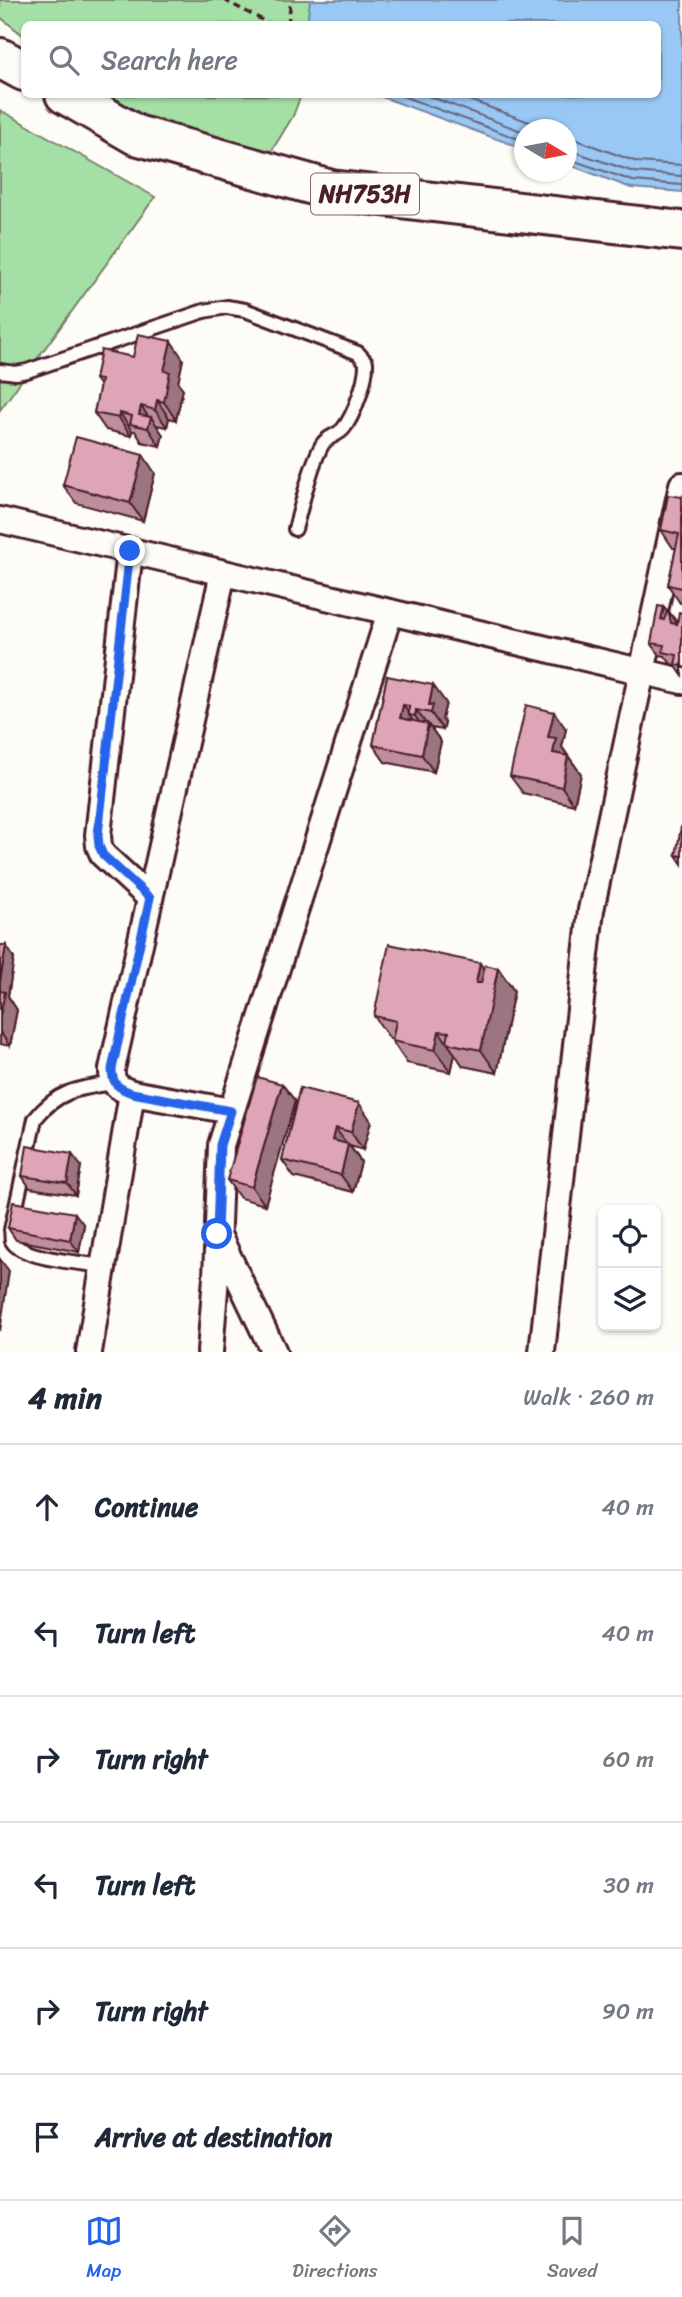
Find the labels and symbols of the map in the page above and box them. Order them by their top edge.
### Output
north arrow [514,119,577,182]
road number: NH753H [311,174,419,214]
route end [114,535,145,566]
route start [201,1218,232,1249]

